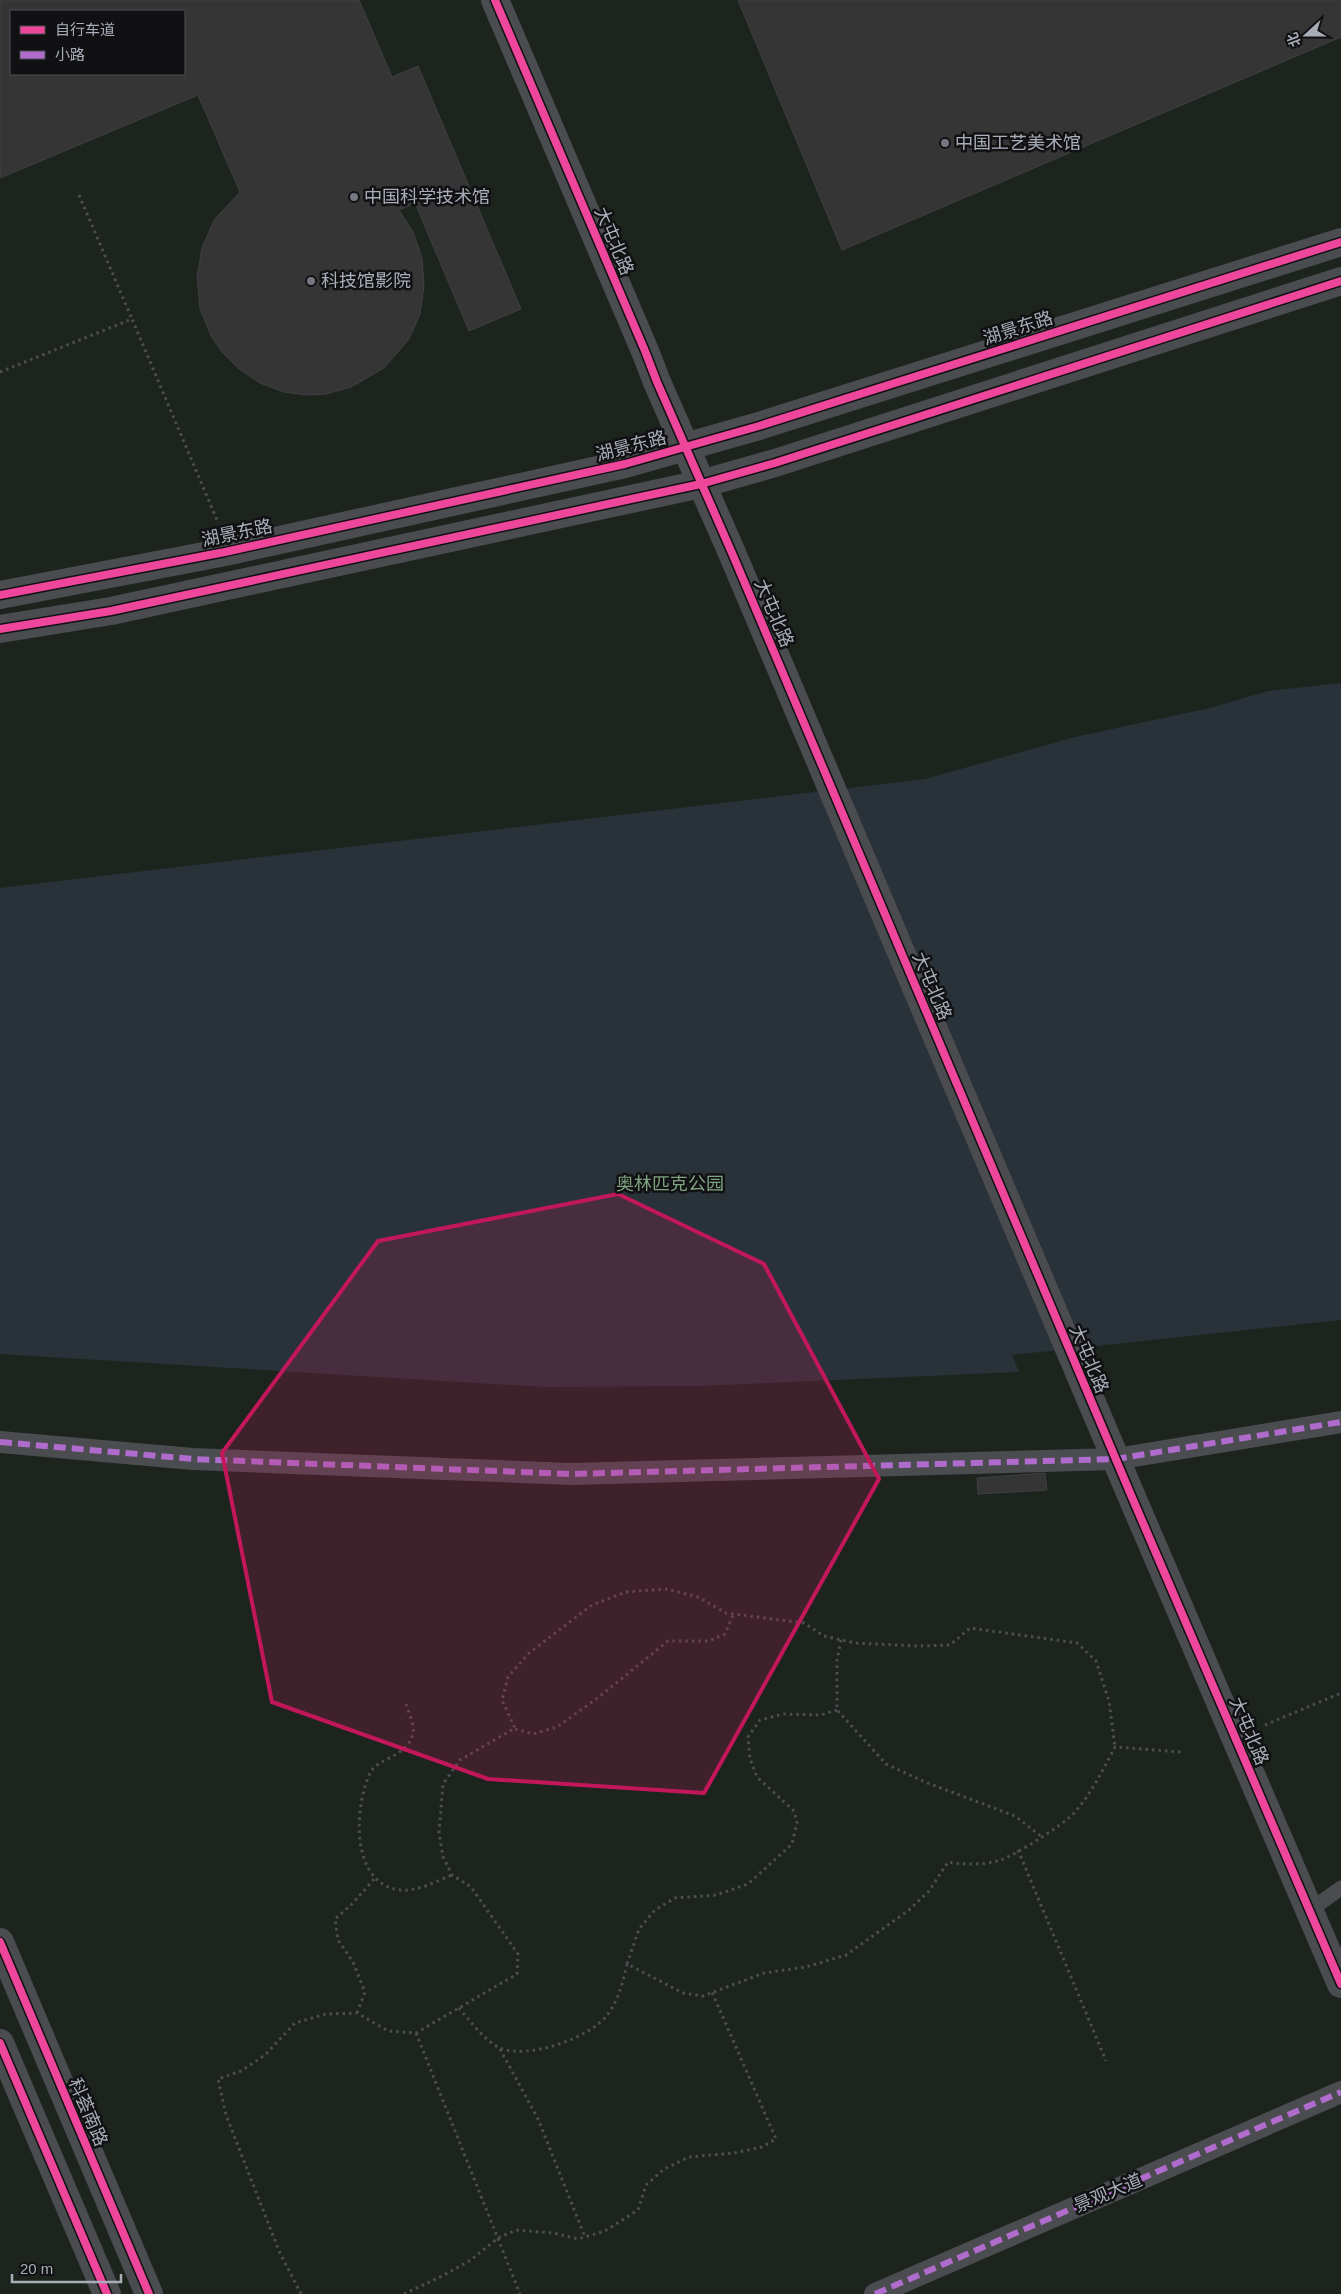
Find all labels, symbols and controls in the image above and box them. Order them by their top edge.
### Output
legend [10,10,185,75]
north arrow [1281,10,1331,60]
text: 自行车道 [55,21,115,38]
text: 北 [1284,30,1304,49]
text: 小路 [55,46,85,63]
place label: 中国工艺美术馆 [955,133,1081,153]
marker: 中国工艺美术馆 [939,137,951,149]
place label: 中国科学技术馆 [364,187,490,207]
marker: 中国科学技术馆 [348,191,360,203]
street label: 大屯北路 [591,204,637,278]
place label: 科技馆影院 [321,271,411,291]
marker: 科技馆影院 [305,275,317,287]
street label: 湖景东路 [981,307,1055,349]
street label: 湖景东路 [594,427,668,465]
street label: 湖景东路 [200,516,274,550]
street label: 大屯北路 [751,576,797,650]
street label: 大屯北路 [909,949,955,1023]
park label: 奥林匹克公园 [616,1174,724,1194]
street label: 大屯北路 [1066,1322,1112,1396]
street label: 大屯北路 [1226,1694,1272,1768]
street label: 科荟南路 [65,2075,111,2149]
street label: 景观大道 [1071,2170,1145,2216]
scale bar [12,2252,121,2284]
text: 20 m [20,2260,53,2277]

